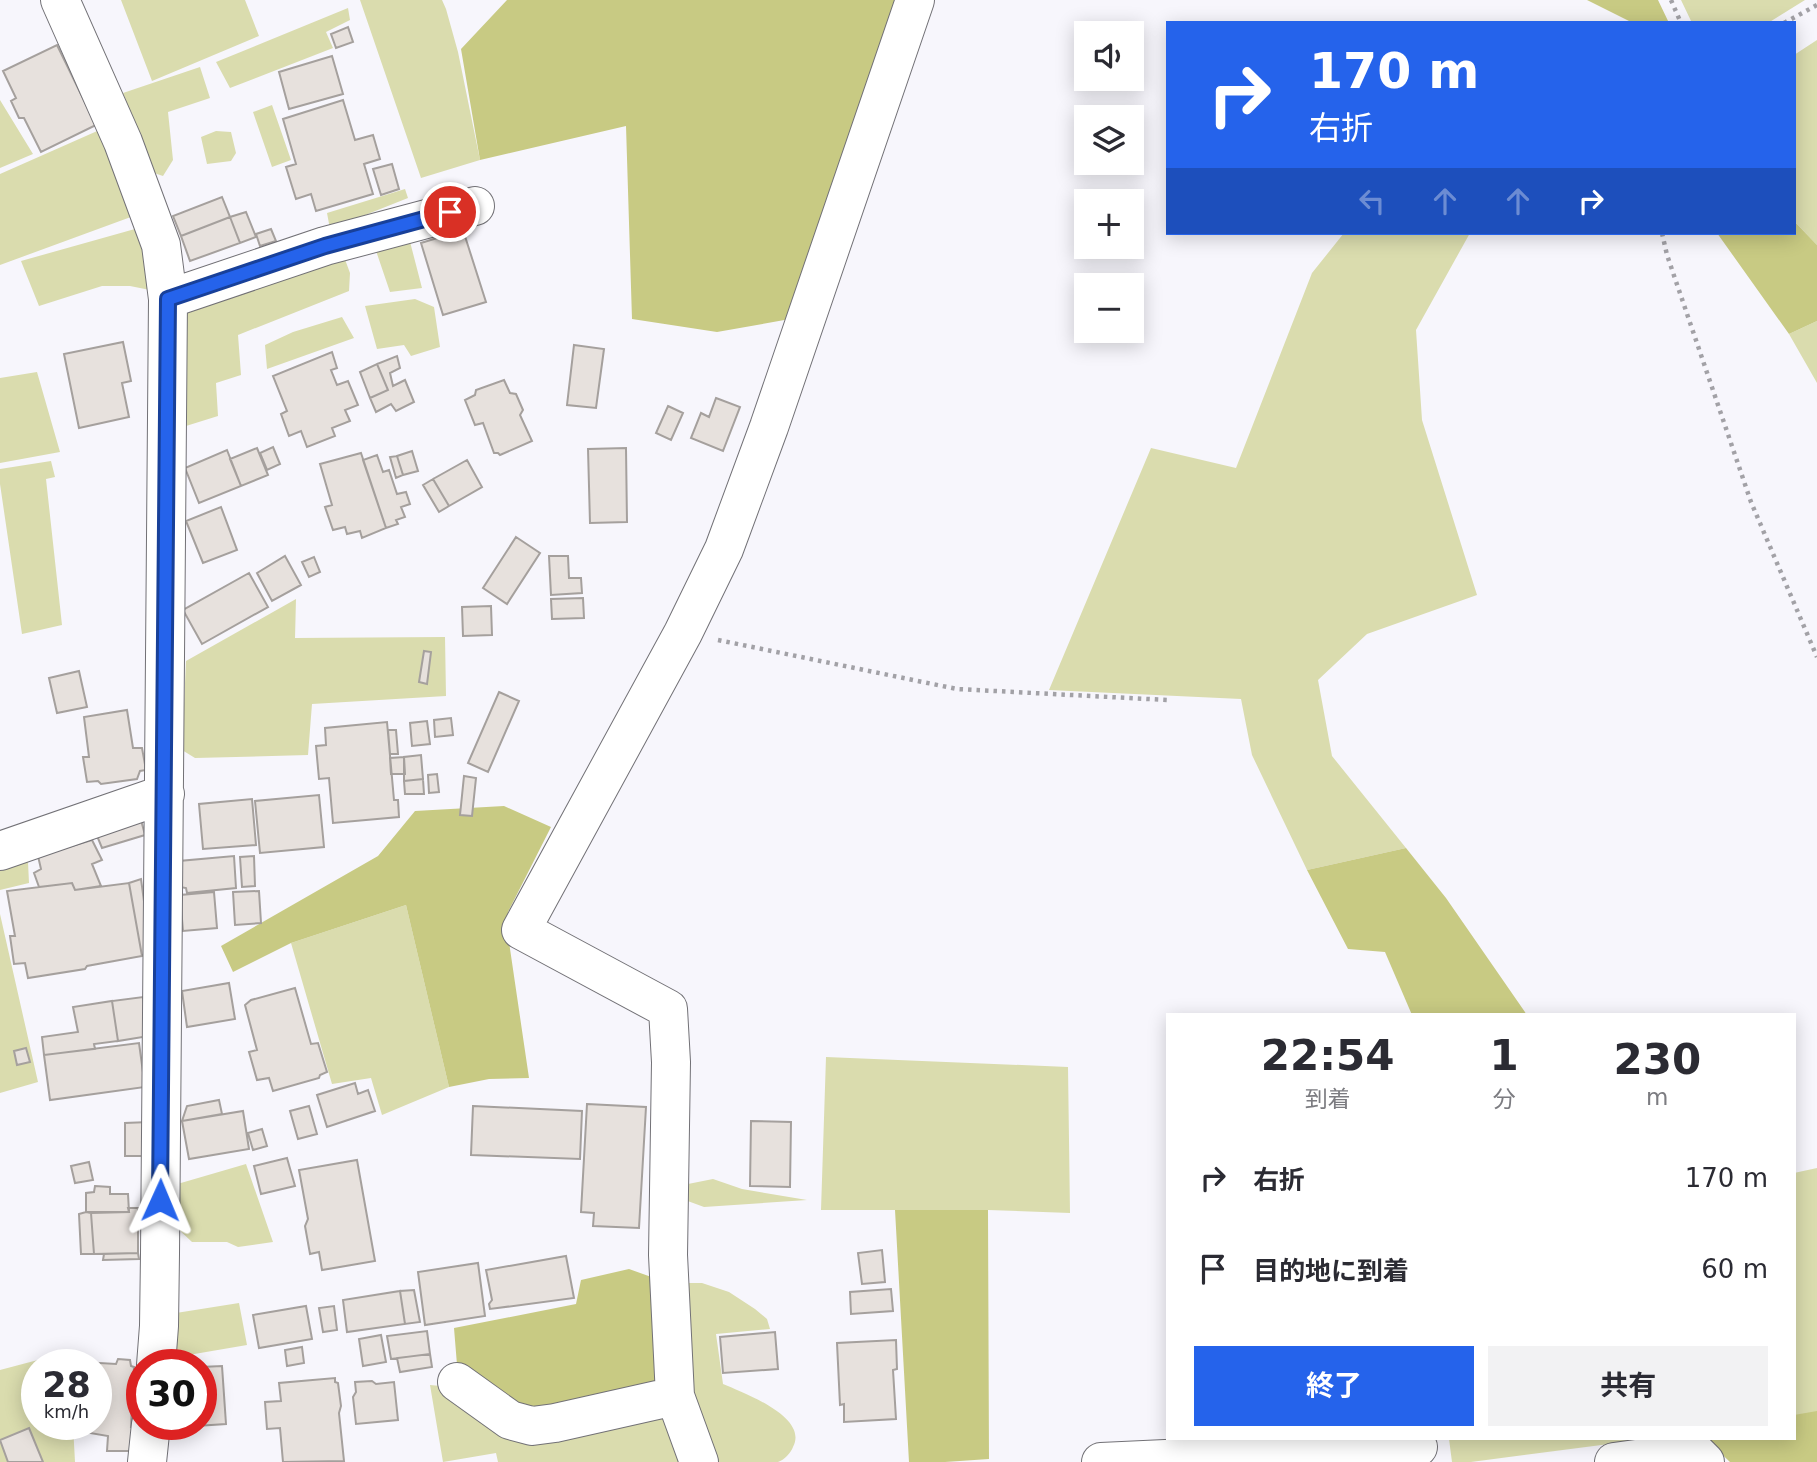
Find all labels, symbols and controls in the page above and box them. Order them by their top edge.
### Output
map controls [1074,21,1144,343]
button: sound [1074,21,1144,91]
text: 170 m [1309,43,1479,100]
icon: right [1194,49,1285,140]
button: layers [1074,105,1144,175]
text: 右折 [1309,109,1373,147]
pin [420,182,480,242]
icon: left [1353,182,1391,220]
icon: ahead [1426,182,1464,220]
icon: ahead [1499,182,1537,220]
icon: right [1572,182,1610,220]
button: + [1074,189,1144,259]
icon: arrive [431,193,469,231]
button: − [1074,273,1144,343]
text: 22:54 [1261,1031,1395,1080]
text: 1 [1489,1031,1519,1080]
text: 230 [1613,1035,1701,1084]
text: m [1646,1084,1669,1110]
text: 到着 [1305,1086,1351,1112]
text: 分 [1493,1086,1516,1112]
icon: right [1194,1159,1232,1197]
position arrow [123,1163,197,1237]
text: 170 m [1685,1163,1768,1193]
text: 右折 [1253,1165,1305,1195]
icon: arrive [1194,1250,1232,1288]
text: 60 m [1701,1254,1768,1284]
text: 目的地に到着 [1253,1256,1409,1286]
button: 終了 [1194,1346,1474,1426]
button: 共有 [1488,1346,1768,1426]
speed limit sign: 30 [126,1349,217,1440]
text: 28 [42,1365,91,1405]
text: km/h [44,1401,89,1422]

